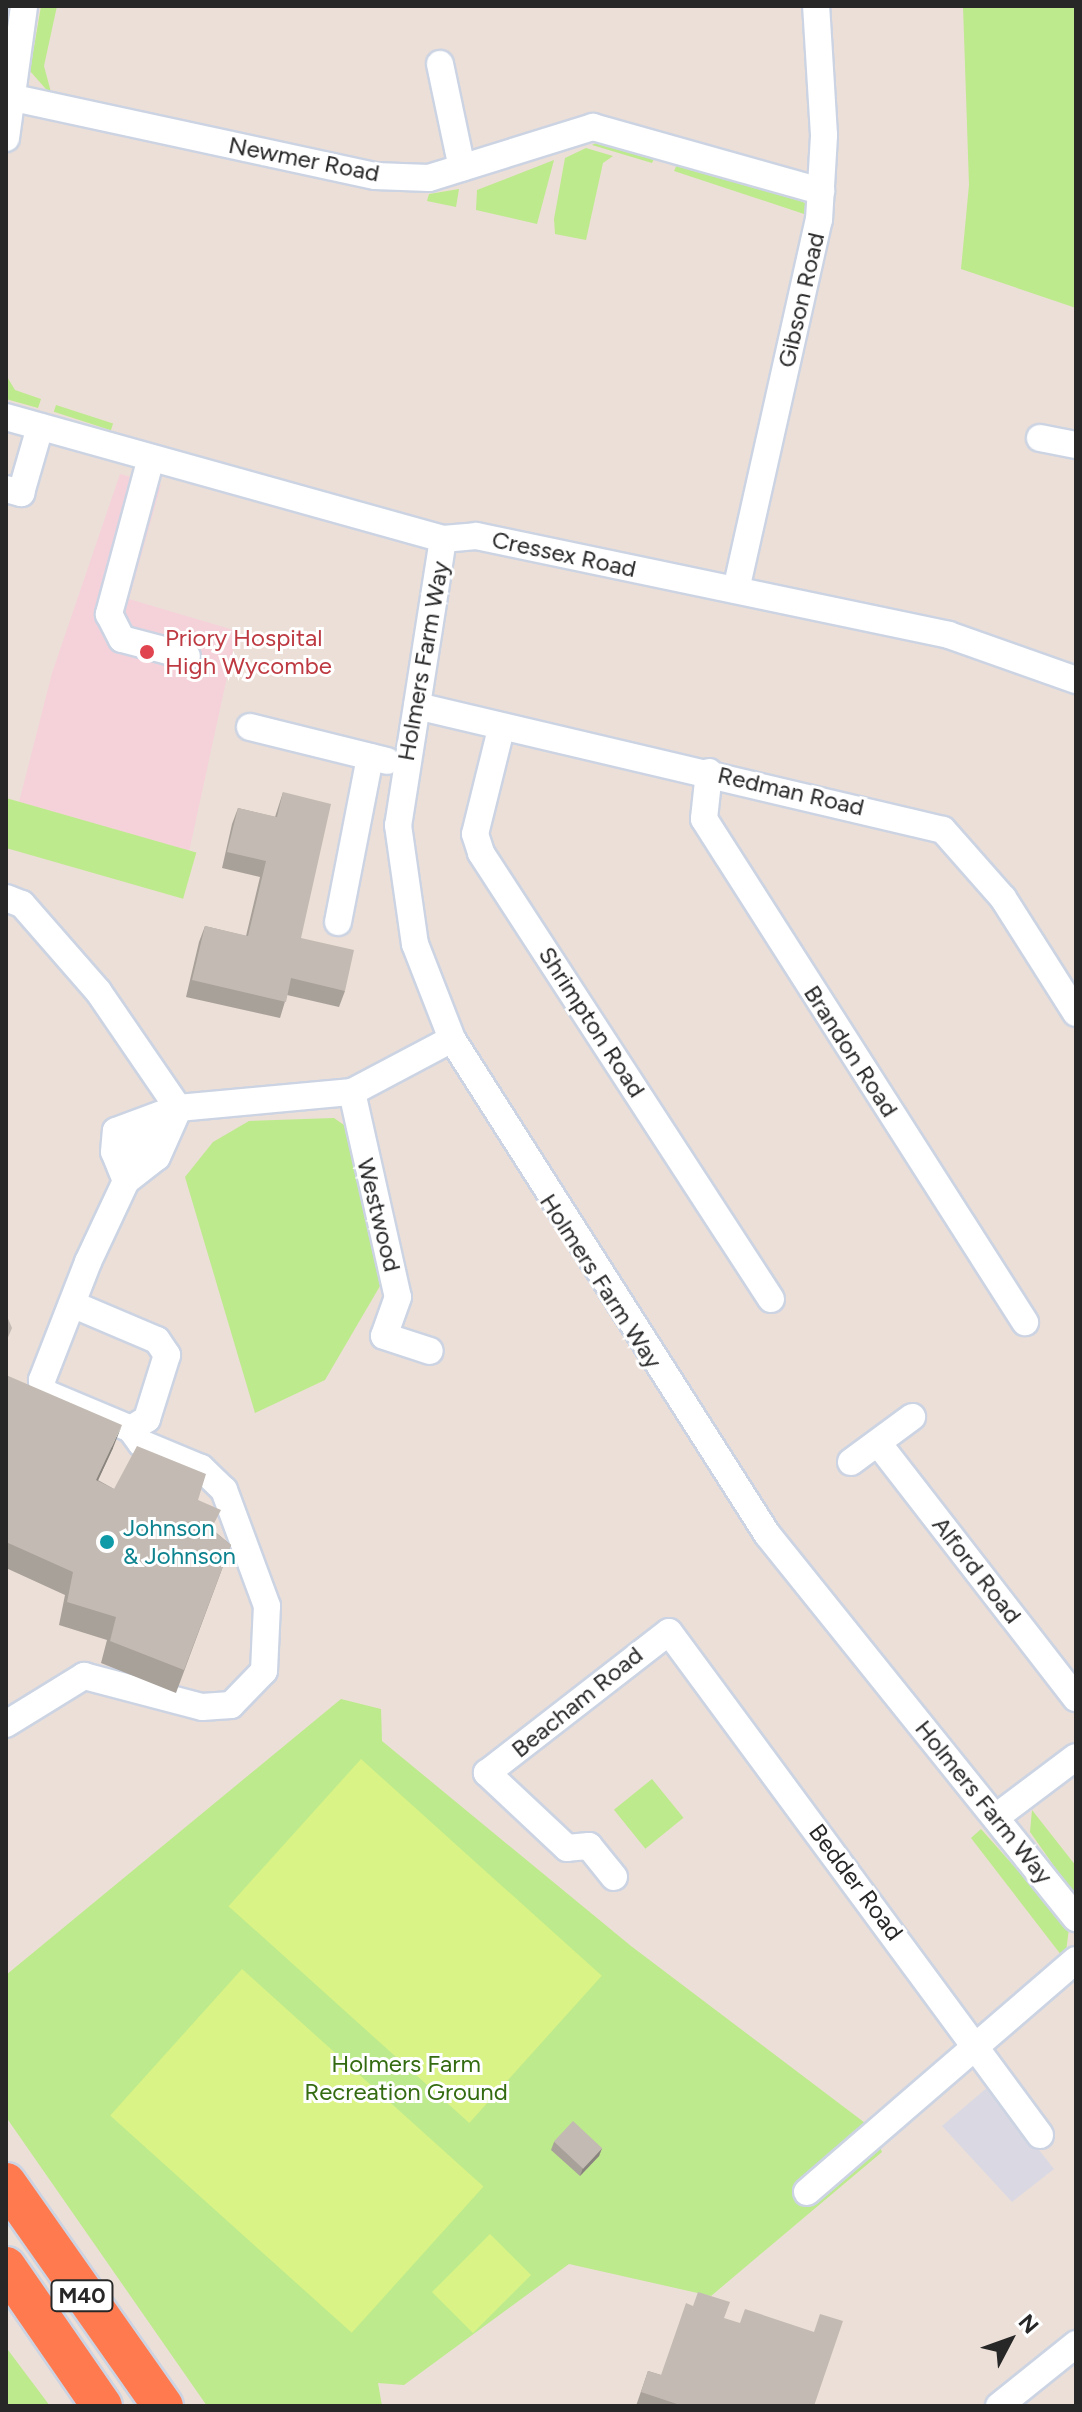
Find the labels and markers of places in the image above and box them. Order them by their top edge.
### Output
place label: Priory Hospital High Wycombe [165,624,332,680]
marker: Priory Hospital High Wycombe [136,641,158,663]
place label: Johnson & Johnson [123,1514,236,1570]
marker: Johnson & Johnson [98,1533,116,1551]

